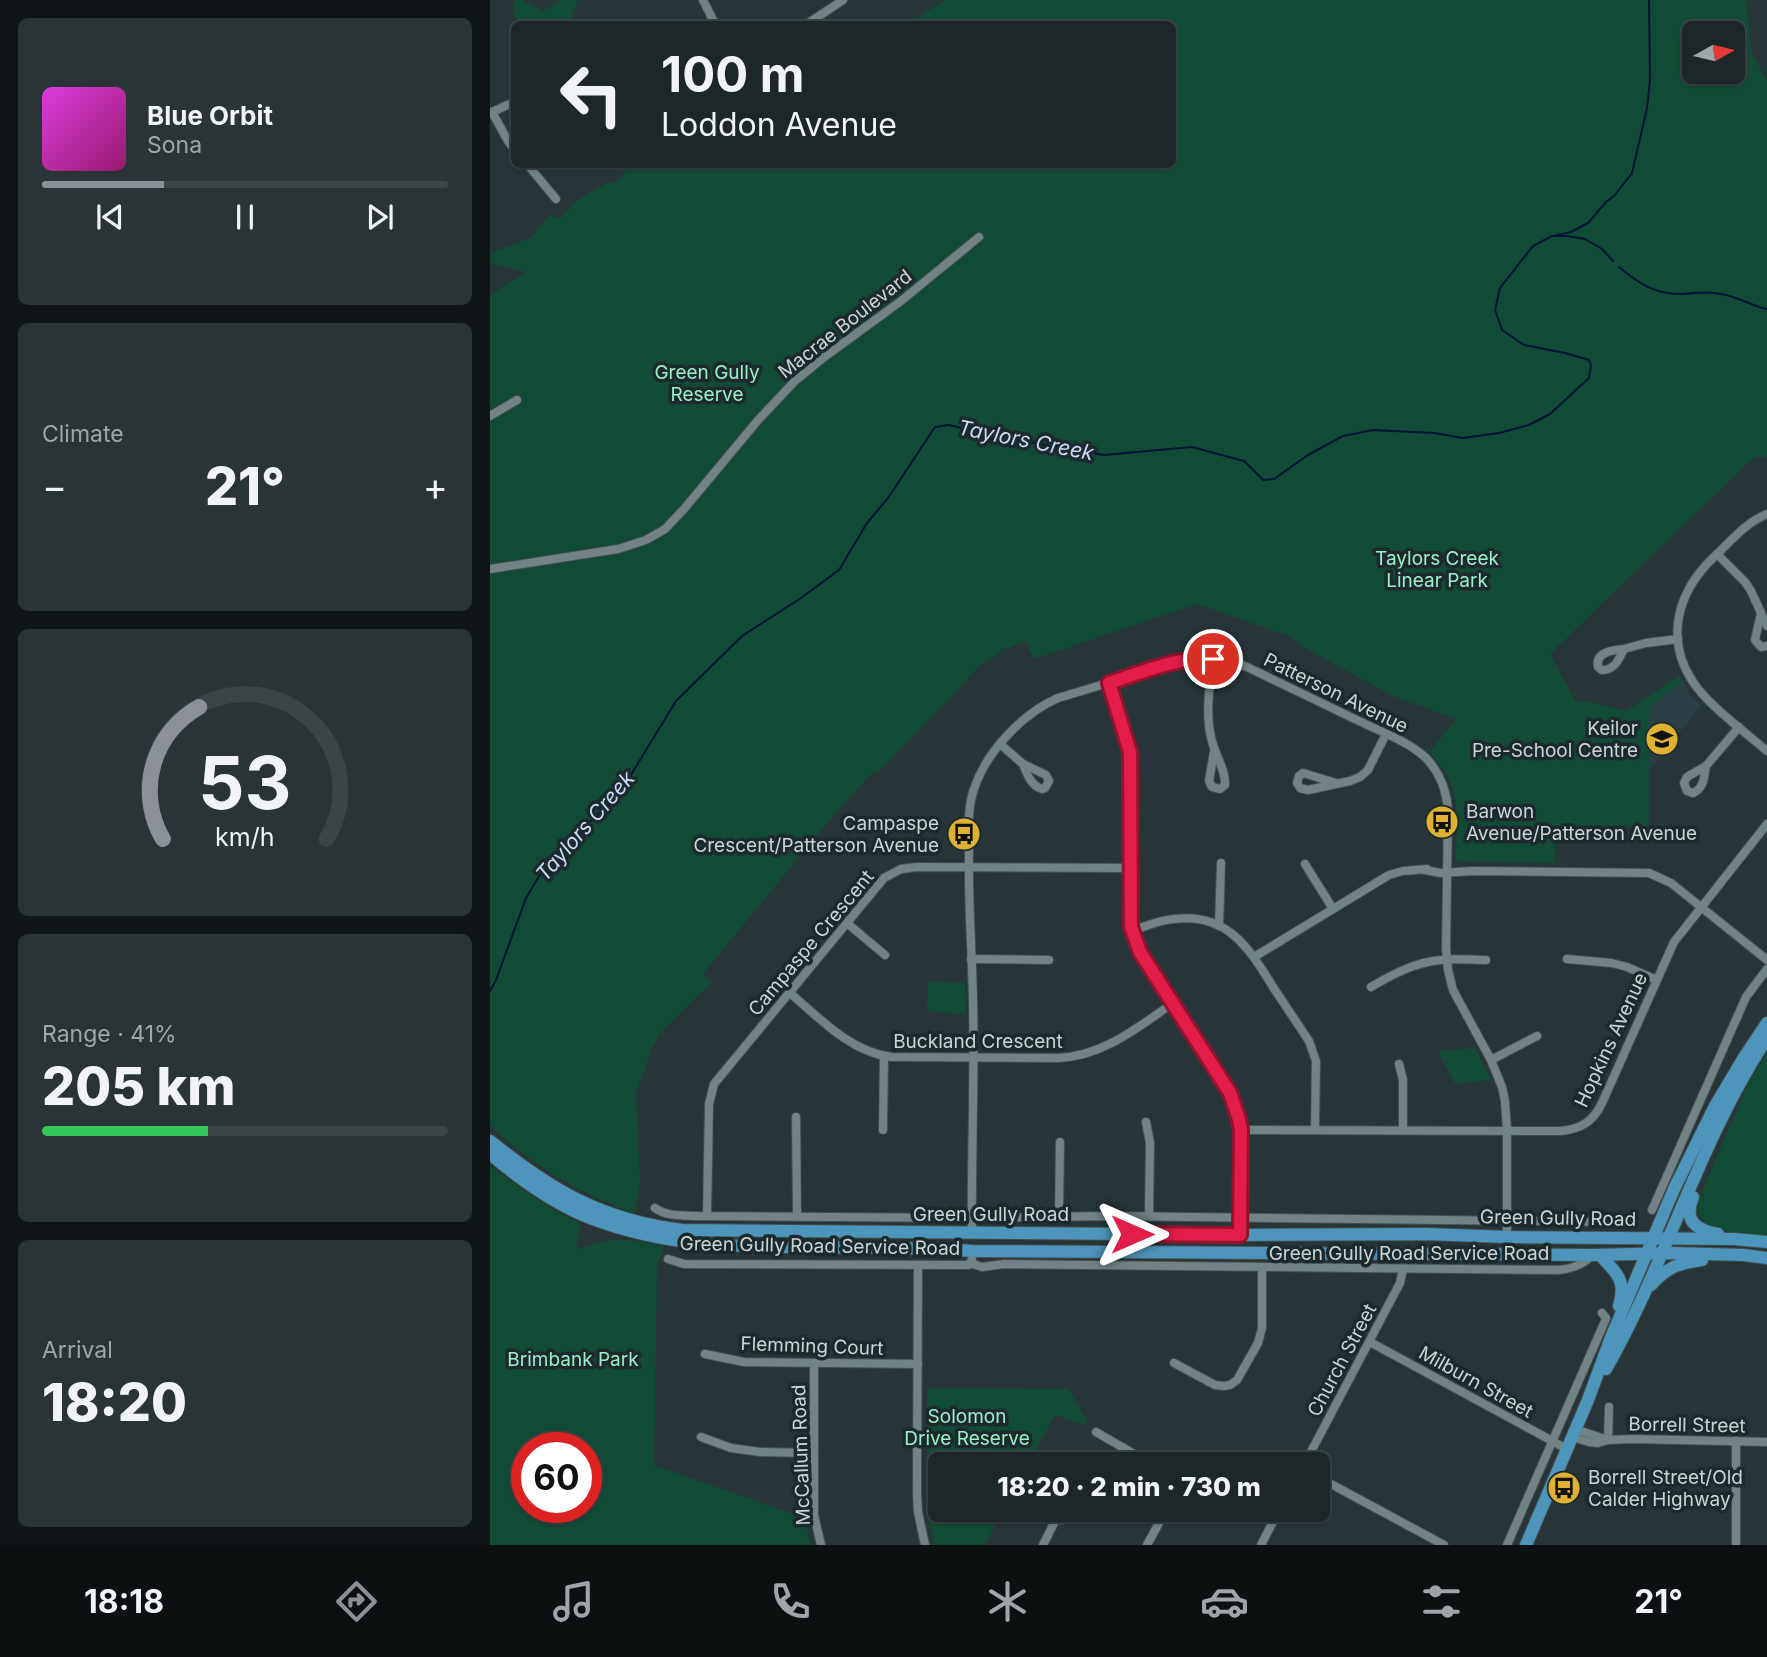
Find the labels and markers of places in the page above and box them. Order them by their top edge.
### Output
pin [1183,629,1243,689]
place label: Keilor Pre-School Centre [1472,717,1638,762]
school or university icon: Keilor Pre-School Centre [1643,720,1681,758]
place label: Barwon Avenue/Patterson Avenue [1466,800,1697,845]
bus stop icon: Barwon Avenue/Patterson Avenue [1423,803,1461,841]
place label: Campaspe Crescent/Patterson Avenue [693,812,939,857]
bus stop icon: Campaspe Crescent/Patterson Avenue [945,815,983,853]
place label: Borrell Street/Old Calder Highway [1588,1466,1743,1511]
bus stop icon: Borrell Street/Old Calder Highway [1545,1469,1583,1507]

